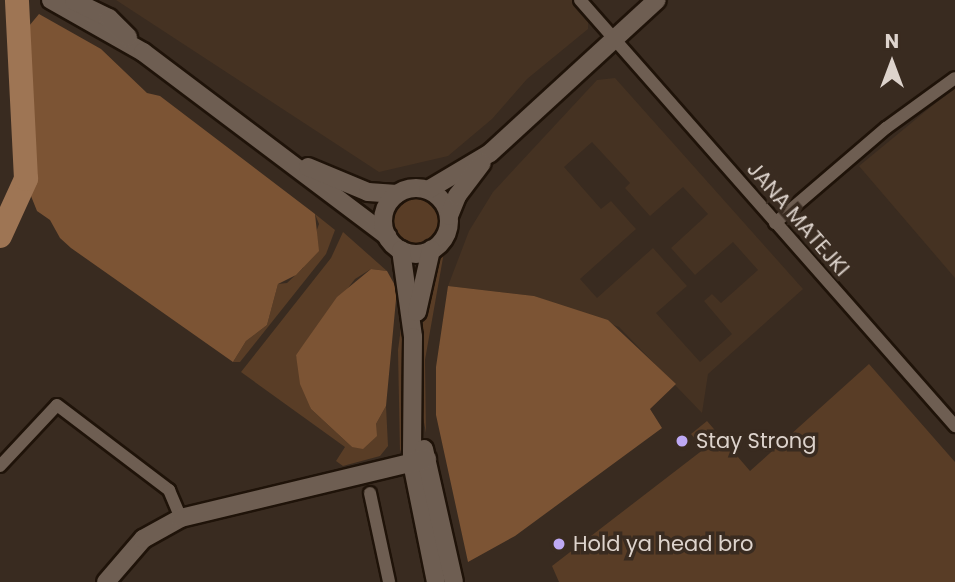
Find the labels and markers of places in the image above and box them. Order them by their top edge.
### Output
place label: Stay Strong [696,428,816,454]
marker: Stay Strong [674,433,690,449]
place label: Hold ya head bro [573,531,753,557]
marker: Hold ya head bro [551,536,567,552]

